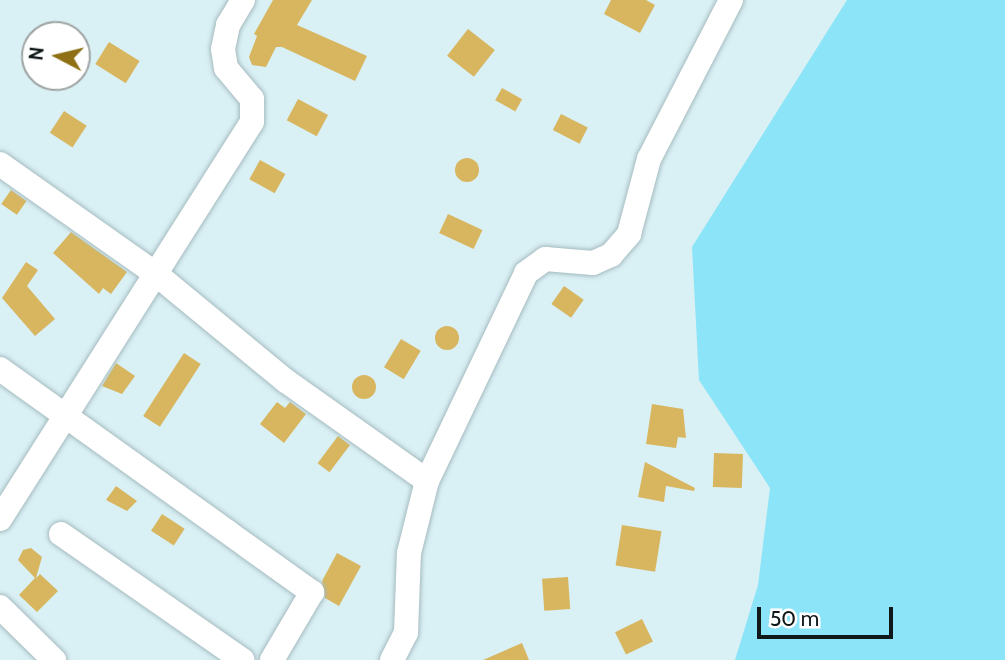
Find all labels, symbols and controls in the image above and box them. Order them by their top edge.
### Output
north arrow [21,21,91,91]
text: N [24,46,49,62]
scale bar [760,594,897,638]
text: 50 m [770,606,819,631]

